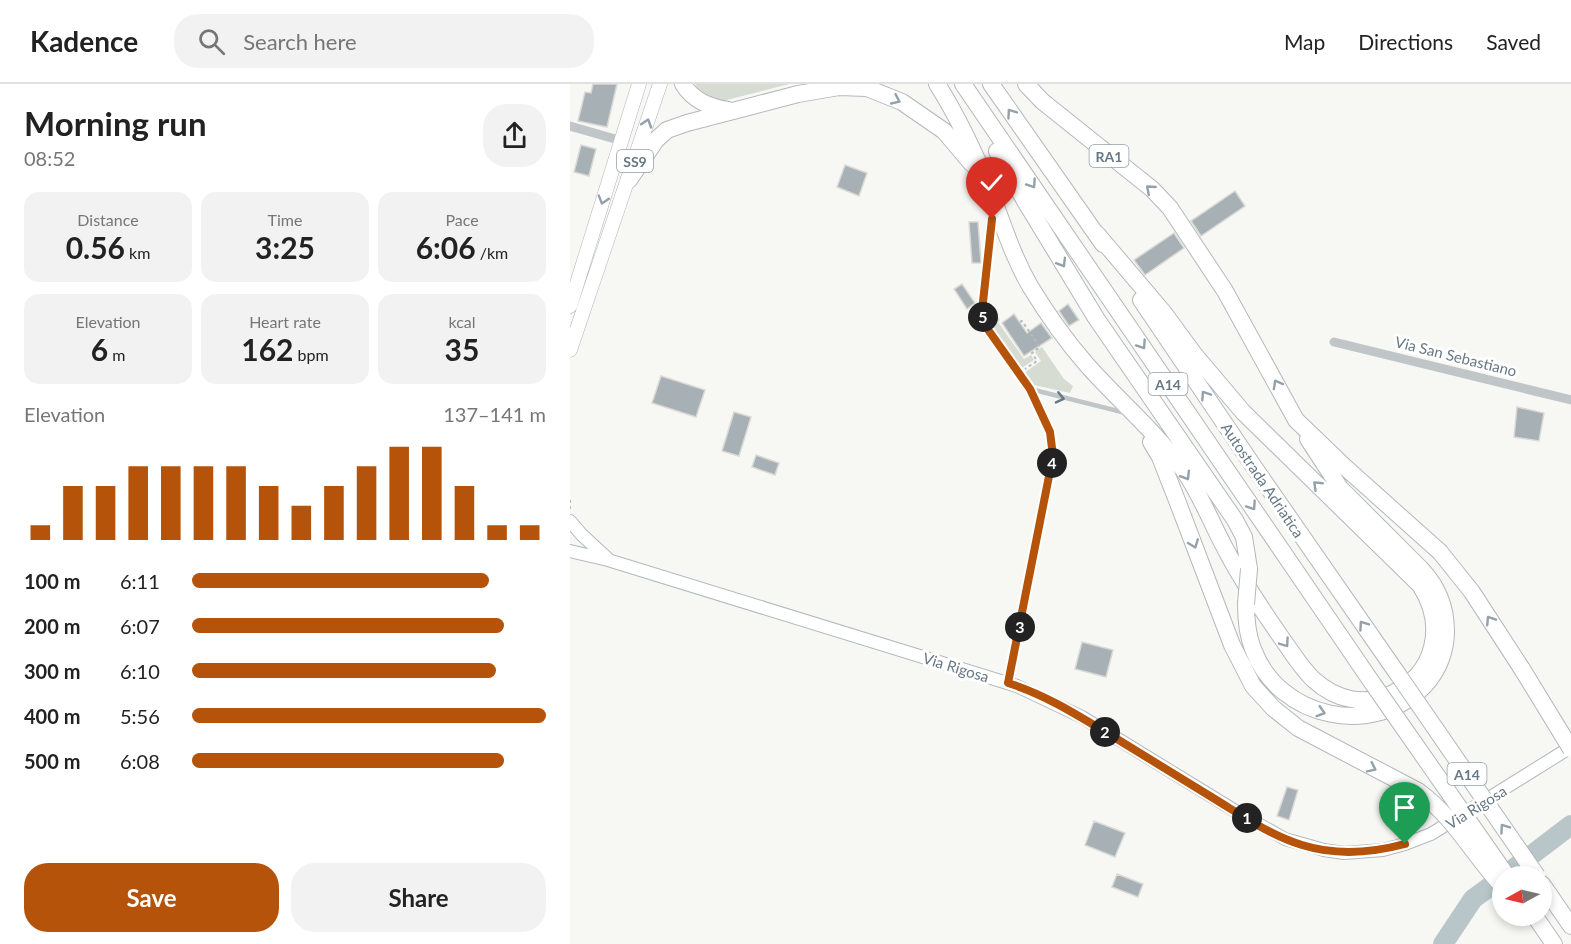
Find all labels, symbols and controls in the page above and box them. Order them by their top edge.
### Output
search box [174,14,594,68]
text: Kadence [30,24,138,58]
icon: search [195,25,228,58]
text: Search here [243,28,357,55]
text: Map [1284,29,1325,54]
text: Directions [1358,29,1453,54]
text: Saved [1486,29,1541,54]
one-way arrow [890,92,901,104]
text: Morning run [24,103,207,143]
button: share [483,104,546,167]
one-way arrow [1007,109,1018,120]
one-way arrow [640,118,652,129]
road number: RA1 [1090,145,1128,167]
text: 08:52 [24,146,75,170]
road number: SS9 [617,150,653,172]
pin [966,157,1017,219]
icon: check [975,166,1008,199]
one-way arrow [1025,178,1036,189]
one-way arrow [1146,185,1157,196]
one-way arrow [598,194,611,205]
text: Distance [77,210,139,229]
text: Time [268,210,302,229]
text: Pace [445,210,479,229]
text: 0.56 [66,229,125,265]
text: 3:25 [255,229,315,265]
text: 6:06 [416,229,476,265]
text: km [125,243,150,262]
text: /km [476,243,508,262]
one-way arrow [1055,257,1067,267]
pin: 5 [968,302,998,332]
text: 5 [978,307,988,326]
text: Elevation [76,312,141,331]
text: Heart rate [249,312,321,331]
text: kcal [448,312,476,331]
text: 6 [91,331,108,367]
text: 162 [241,331,294,367]
text: 35 [445,331,479,367]
street label: Via San Sebastiano [1393,332,1519,380]
one-way arrow [1135,339,1146,350]
text: m [108,345,125,364]
text: bpm [294,345,329,364]
road number: A14 [1148,373,1188,395]
one-way arrow [1273,379,1284,390]
one-way arrow [1055,390,1065,403]
one-way arrow [1201,391,1212,402]
text: Elevation [24,402,105,426]
text: 137–141 m [443,402,546,426]
street label: Autostrada Adriatica [1218,419,1308,541]
pin: 4 [1037,448,1067,478]
text: 4 [1047,453,1057,472]
one-way arrow [1179,470,1190,480]
one-way arrow [1313,481,1324,492]
one-way arrow [1245,500,1256,511]
one-way arrow [1186,538,1199,549]
text: 100 m [24,569,80,593]
text: 6:11 [120,569,160,593]
pin: 3 [1005,612,1035,642]
text: 200 m [24,614,80,638]
text: 6:07 [120,614,160,638]
one-way arrow [1486,616,1497,627]
text: 3 [1015,617,1025,636]
one-way arrow [1359,620,1370,631]
one-way arrow [1278,636,1289,647]
street label: Via Rigosa [921,648,991,686]
text: 300 m [24,659,80,683]
text: 6:10 [120,659,160,683]
text: 400 m [24,704,80,728]
text: 5:56 [120,704,160,728]
one-way arrow [1315,704,1326,717]
pin: 2 [1090,717,1120,747]
text: 2 [1100,722,1110,741]
text: 500 m [24,749,80,773]
text: 6:08 [120,749,160,773]
one-way arrow [1366,760,1377,772]
road number: A14 [1448,763,1486,785]
street label: Via Rigosa [1442,781,1510,833]
pin [1379,782,1430,844]
icon: arrive [1388,791,1421,824]
pin: 1 [1232,803,1262,833]
text: 1 [1242,808,1252,827]
one-way arrow [1500,823,1511,834]
button: Save [24,863,279,932]
button: Share [291,863,546,932]
north arrow [1492,866,1552,926]
map controls [1492,866,1552,926]

